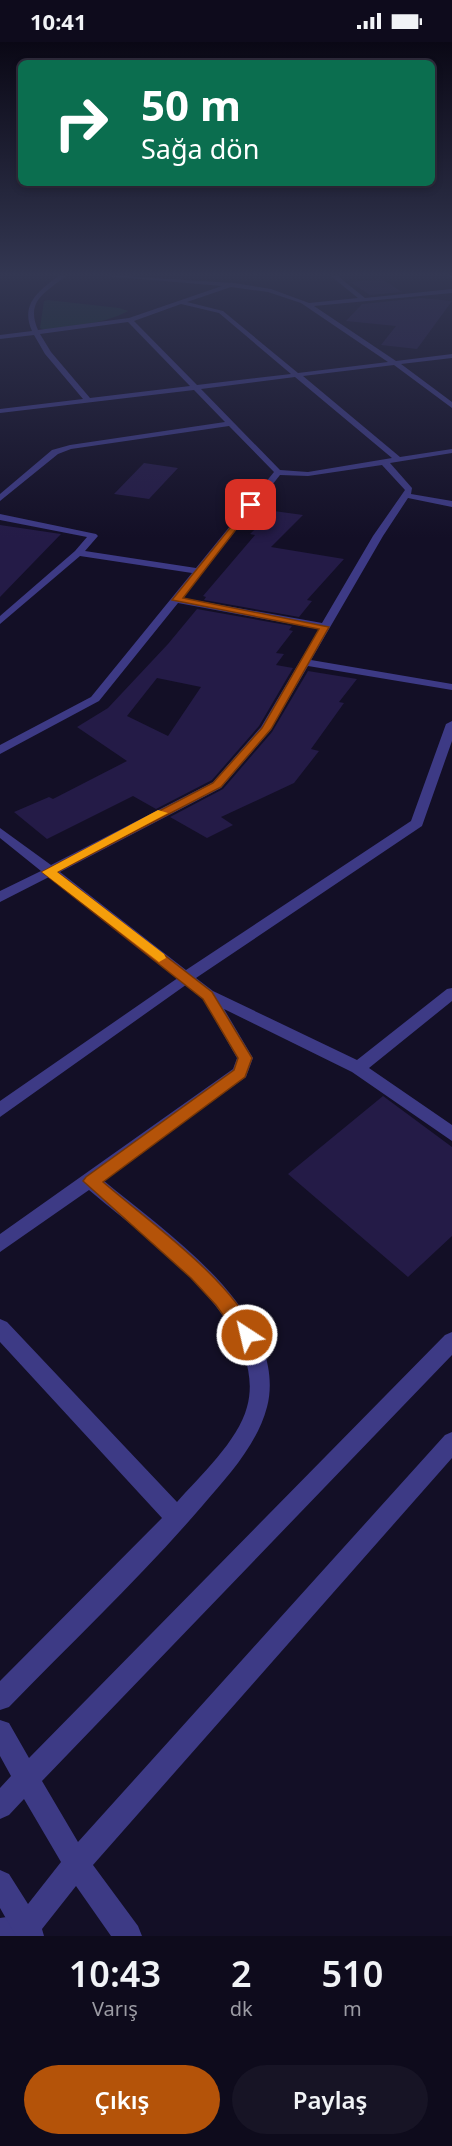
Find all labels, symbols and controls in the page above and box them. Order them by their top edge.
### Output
text: 10:41 [30,6,87,36]
text: 50 m [141,76,241,133]
icon: right [42,84,120,162]
text: Sağa dön [141,130,259,167]
pin [225,479,276,530]
icon: arrive [234,488,267,521]
position arrow [215,1303,279,1367]
text: 10:43 [69,1949,161,1998]
text: 2 [231,1949,252,1998]
text: 510 [321,1949,383,1998]
text: Varış [92,1995,138,2022]
text: dk [230,1995,253,2022]
text: m [343,1995,362,2022]
button: Çıkış [24,2065,220,2134]
button: Paylaş [232,2065,428,2134]

